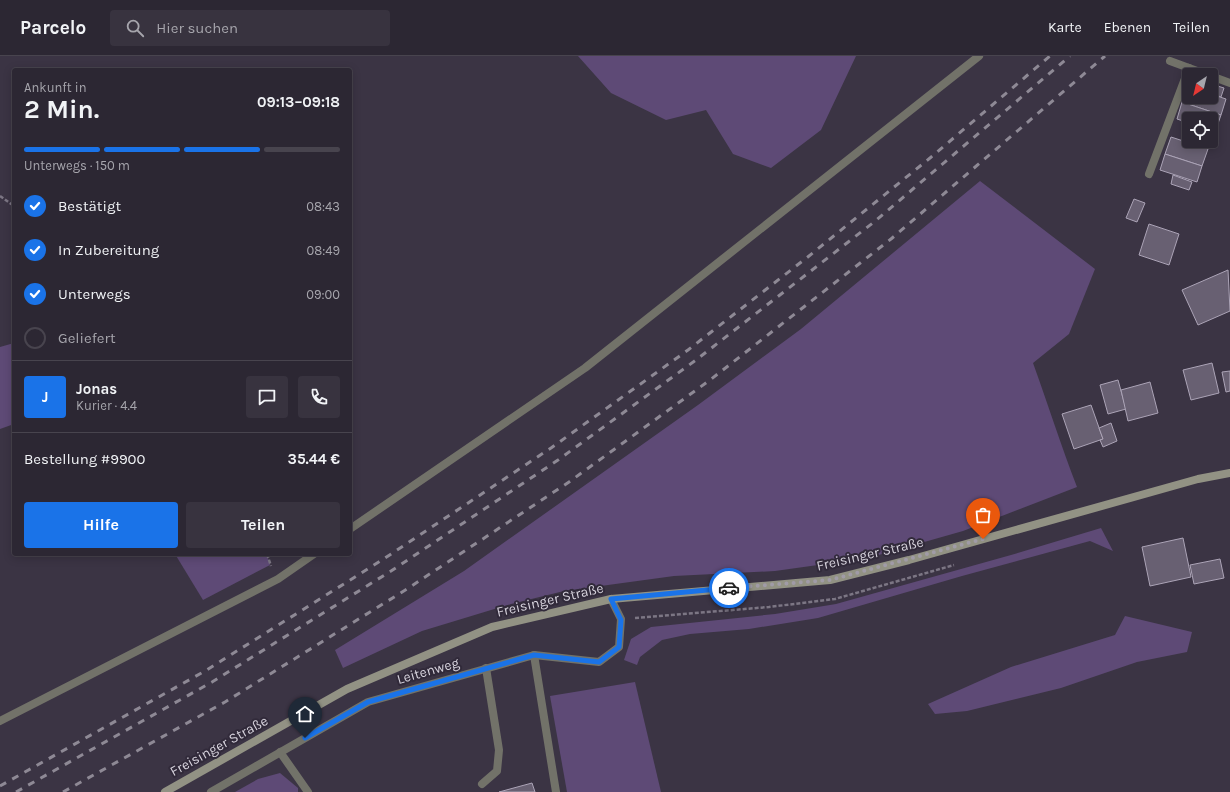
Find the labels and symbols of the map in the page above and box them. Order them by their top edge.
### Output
north arrow [1182,68,1218,104]
pin [966,498,1000,539]
street label: Freisinger Straße [815,533,925,575]
courier [709,568,749,608]
street label: Freisinger Straße [495,579,605,621]
street label: Leitenweg [395,654,461,688]
pin [288,697,322,738]
street label: Freisinger Straße [167,712,271,780]

